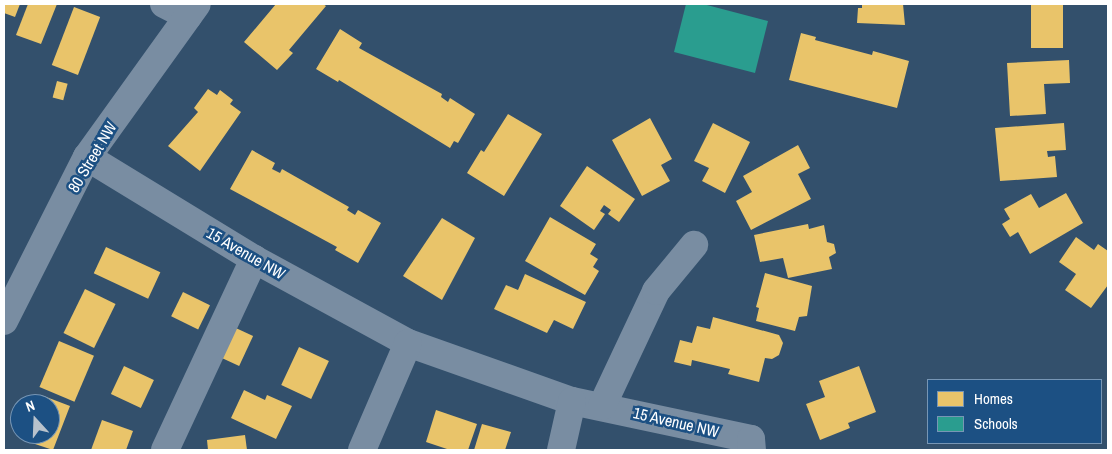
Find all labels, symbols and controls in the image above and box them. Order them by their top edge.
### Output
street label: 80 Street NW [63,118,121,196]
street label: 15 Avenue NW [203,223,289,283]
legend [927,379,1102,444]
text: Homes [974,388,1013,409]
north arrow [10,394,60,444]
text: N [23,396,37,416]
street label: 15 Avenue NW [631,403,721,441]
text: Schools [974,413,1018,434]

